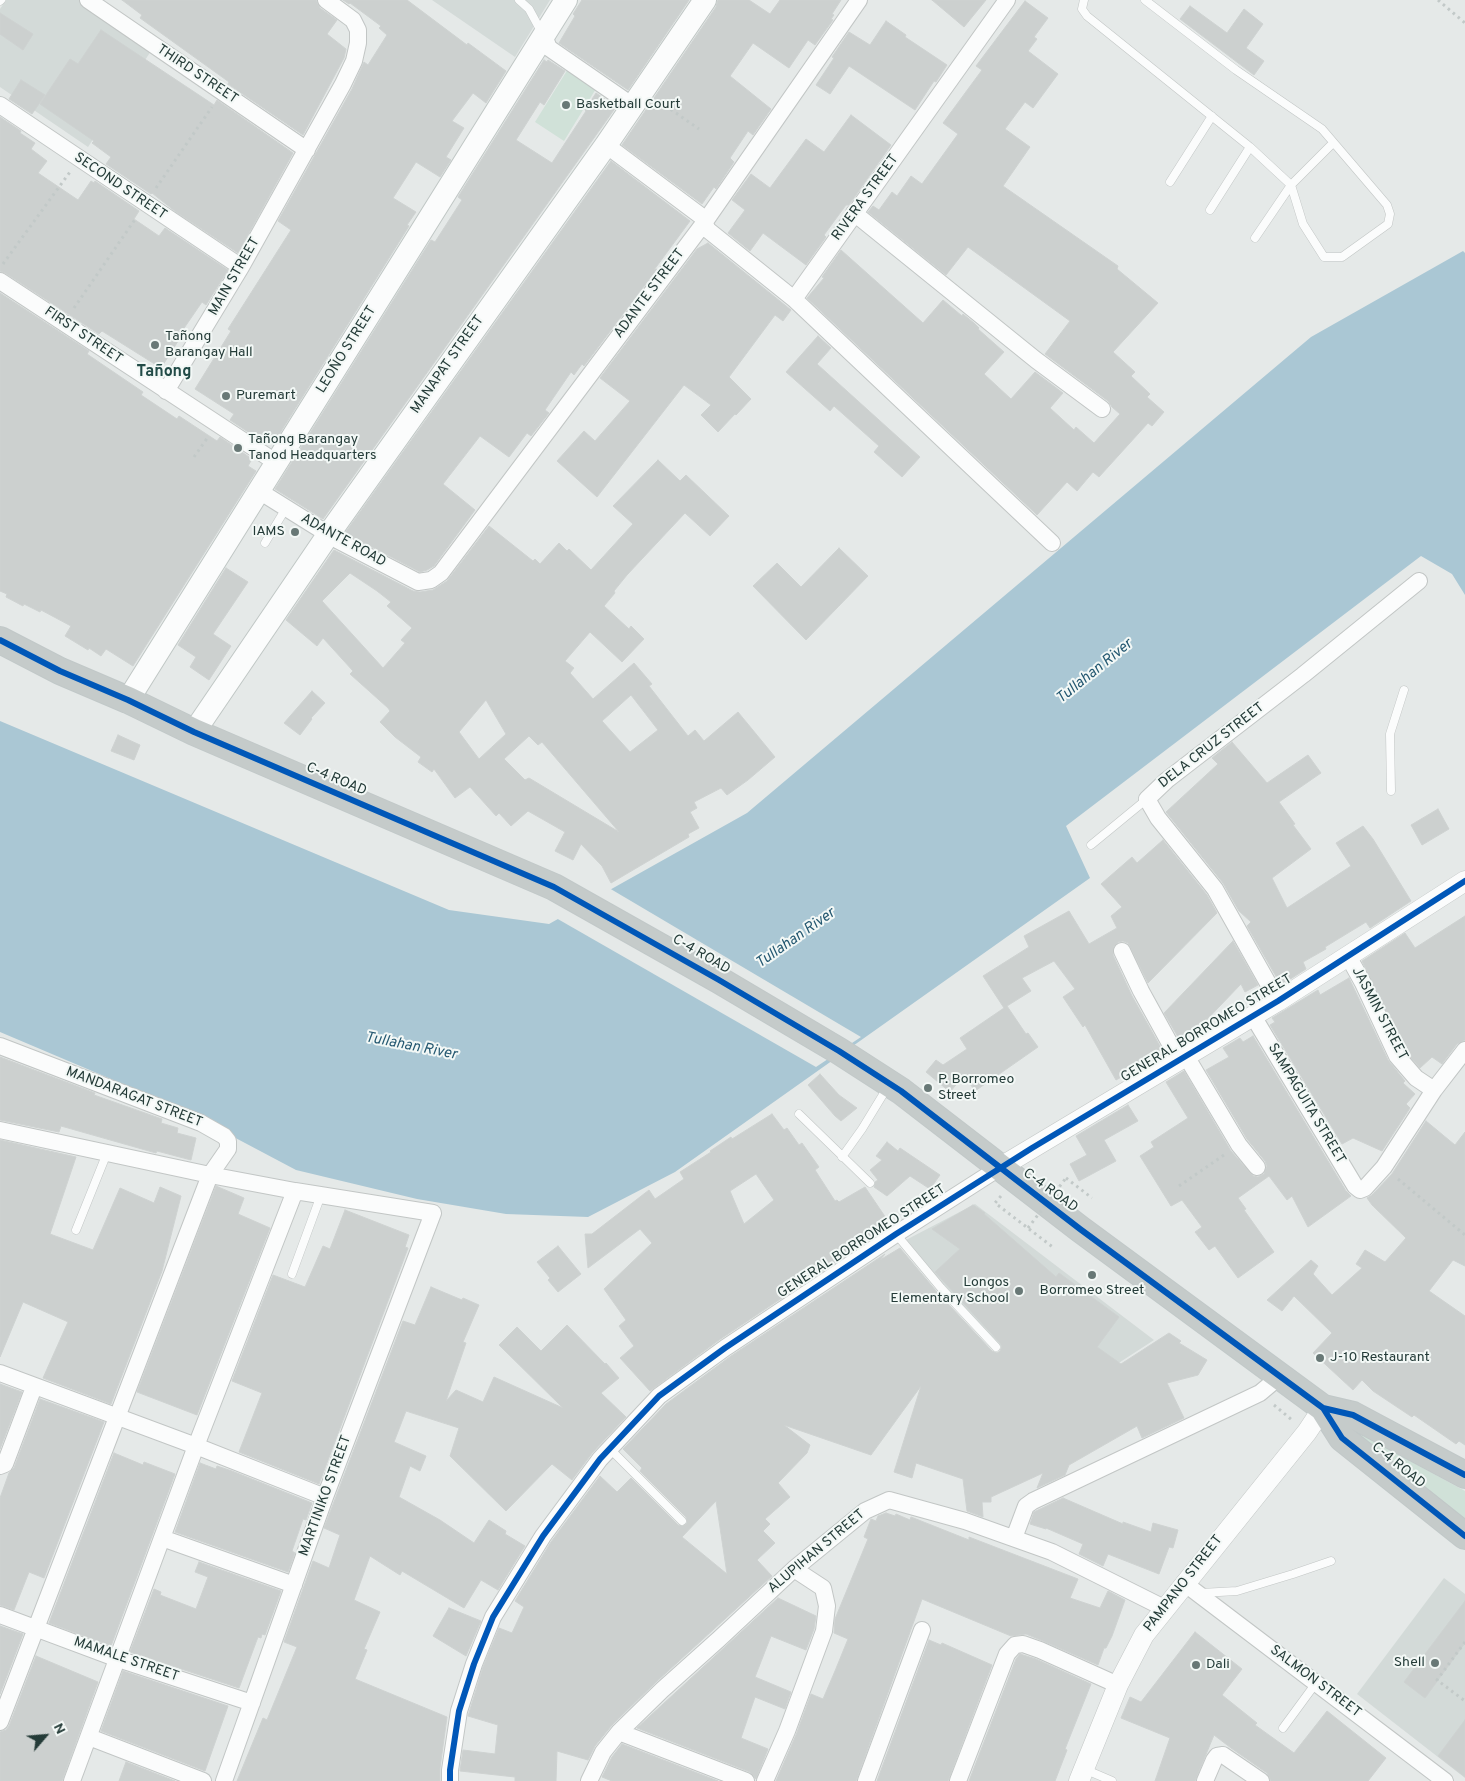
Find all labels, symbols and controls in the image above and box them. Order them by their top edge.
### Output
street label: THIRD STREET [153,42,241,108]
place label: Basketball Court [576,97,681,113]
marker: Basketball Court [560,99,572,111]
street label: SECOND STREET [70,150,170,224]
street label: RIVERA STREET [829,152,903,244]
street label: MAIN STREET [206,235,264,319]
street label: ADANTE STREET [611,246,689,342]
street label: LEOÑO STREET [313,303,381,397]
street label: FIRST STREET [41,304,125,368]
street label: MANAPAT STREET [408,313,488,417]
place label: Tañong Barangay Hall [165,329,253,362]
marker: Tañong Barangay Hall [149,339,161,351]
district label: Tañong [137,363,191,383]
place label: Puremart [236,388,296,404]
marker: Puremart [220,390,232,402]
place label: Tañong Barangay Tanod Headquarters [248,432,377,464]
marker: Tañong Barangay Tanod Headquarters [232,442,244,454]
street label: ADANTE ROAD [298,511,388,571]
place label: IAMS [252,524,285,540]
marker: IAMS [289,526,301,538]
water label: Tullahan River [1053,636,1137,708]
street label: DELA CRUZ STREET [1156,700,1268,792]
street label: C-4 ROAD [303,760,369,800]
water label: Tullahan River [753,905,839,973]
street label: C-4 ROAD [669,932,733,978]
street label: JASMIN STREET [1347,964,1411,1064]
street label: GENERAL BORROMEO STREET [1118,971,1296,1087]
water label: Tullahan River [364,1029,458,1065]
street label: SAMPAGUITA STREET [1263,1041,1349,1167]
street label: MANDARAGAT STREET [63,1064,205,1132]
place label: P. Borromeo Street [938,1072,1014,1104]
marker: P. Borromeo Street [922,1082,934,1094]
street label: C-4 ROAD [1019,1165,1081,1217]
street label: GENERAL BORROMEO STREET [775,1181,949,1303]
marker: Borromeo Street [1086,1269,1098,1281]
place label: Longos Elementary School [890,1275,1009,1308]
place label: Borromeo Street [1040,1283,1144,1299]
marker: Longos Elementary School [1013,1285,1025,1297]
place label: J-10 Restaurant [1330,1350,1430,1366]
marker: J-10 Restaurant [1314,1352,1326,1364]
street label: MARTINIKO STREET [296,1433,356,1559]
street label: C-4 ROAD [1368,1439,1428,1493]
street label: ALUPIHAN STREET [765,1506,869,1598]
street label: PAMPANO STREET [1141,1532,1227,1636]
street label: MAMALE STREET [71,1634,181,1686]
street label: SALMON STREET [1266,1642,1364,1722]
place label: Shell [1394,1655,1425,1671]
place label: Dali [1206,1657,1230,1673]
marker: Shell [1429,1657,1441,1669]
marker: Dali [1190,1659,1202,1671]
north arrow [20,1711,70,1761]
text: N [49,1721,69,1737]

